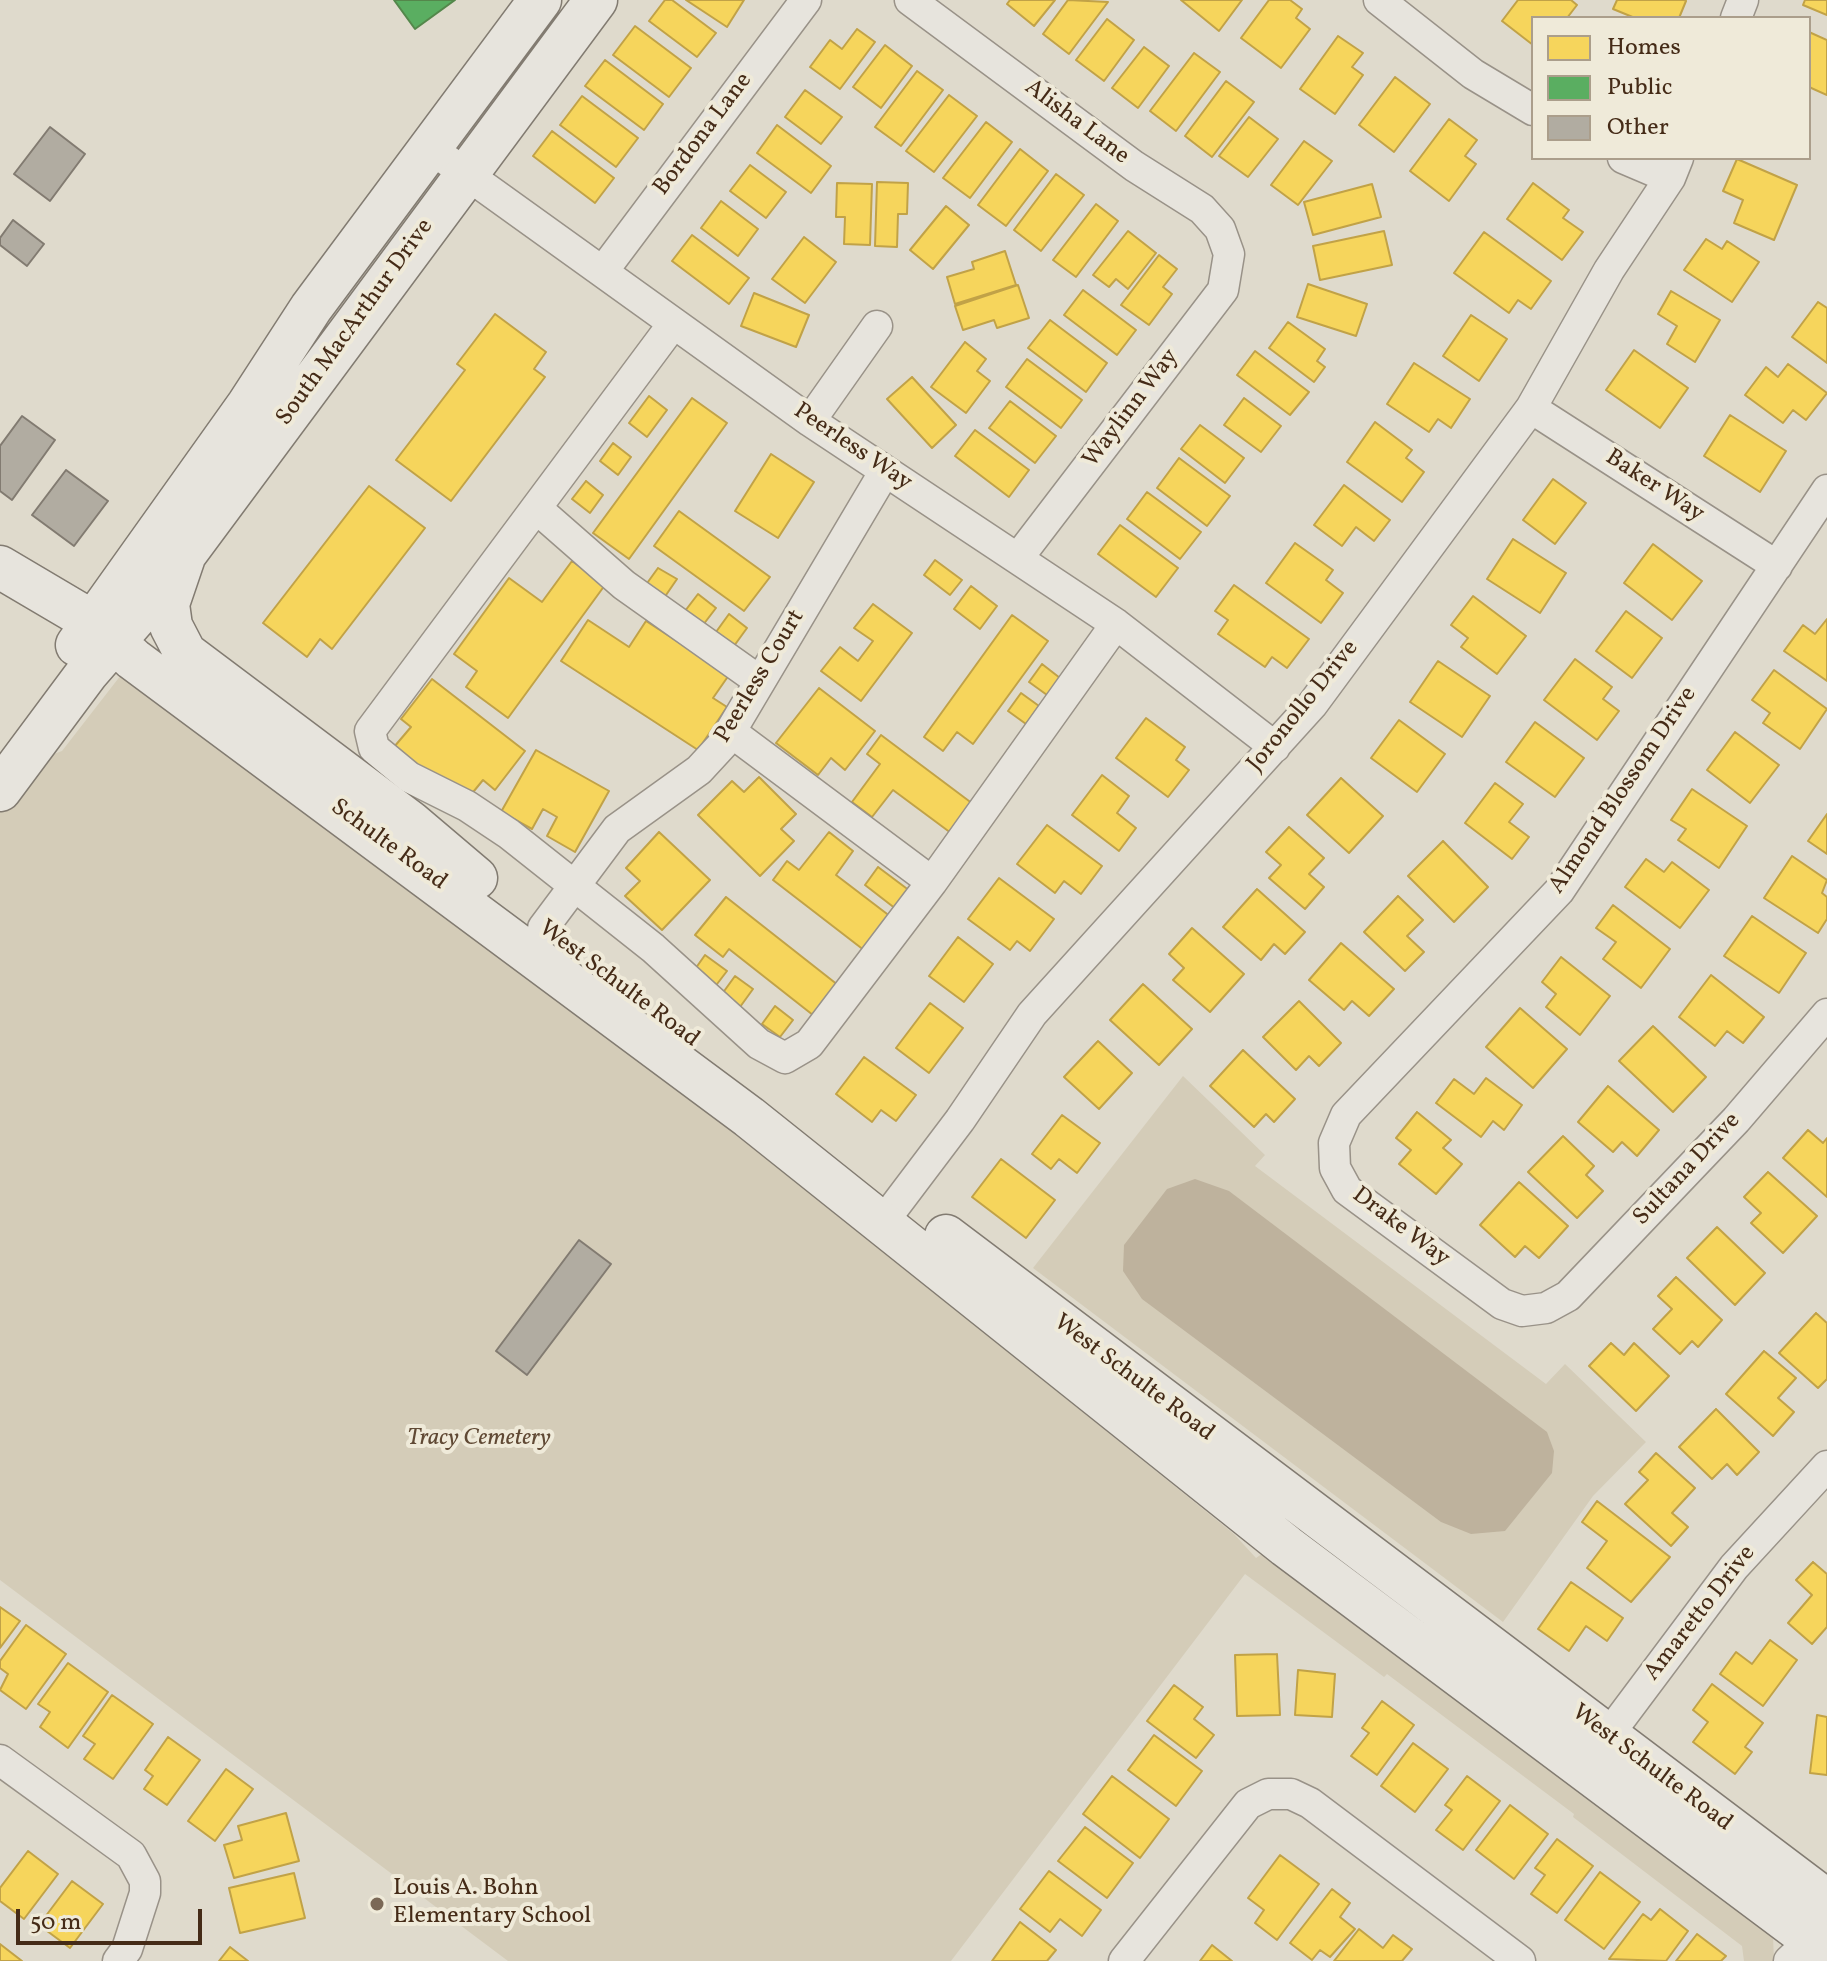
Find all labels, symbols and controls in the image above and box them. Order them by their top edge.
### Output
legend [1531,16,1811,160]
text: Homes [1607,31,1681,65]
street label: Bordona Lane [648,68,760,202]
text: Public [1607,71,1673,105]
street label: Alisha Lane [1018,74,1134,172]
text: Other [1607,111,1669,145]
street label: South MacArthur Drive [271,214,441,432]
street label: Waylinn Way [1078,344,1186,474]
street label: Peerless Way [787,398,917,498]
street label: Baker Way [1599,444,1709,530]
street label: Peerless Court [710,605,812,749]
street label: Joronollo Drive [1242,635,1366,779]
street label: Almond Blossom Drive [1544,682,1704,900]
street label: Schulte Road [324,794,452,898]
street label: West Schulte Road [532,915,704,1055]
street label: Sultana Drive [1628,1108,1748,1232]
street label: Drake Way [1345,1182,1455,1274]
street label: West Schulte Road [1047,1309,1219,1449]
park label: Tracy Cemetery [407,1426,551,1454]
street label: Amaretto Drive [1639,1540,1763,1688]
street label: West Schulte Road [1565,1699,1737,1839]
place label: Louis A. Bohn Elementary School [393,1876,591,1932]
scale bar [20,1893,206,1943]
marker: Louis A. Bohn Elementary School [368,1895,386,1913]
text: 50 m [30,1906,82,1940]

